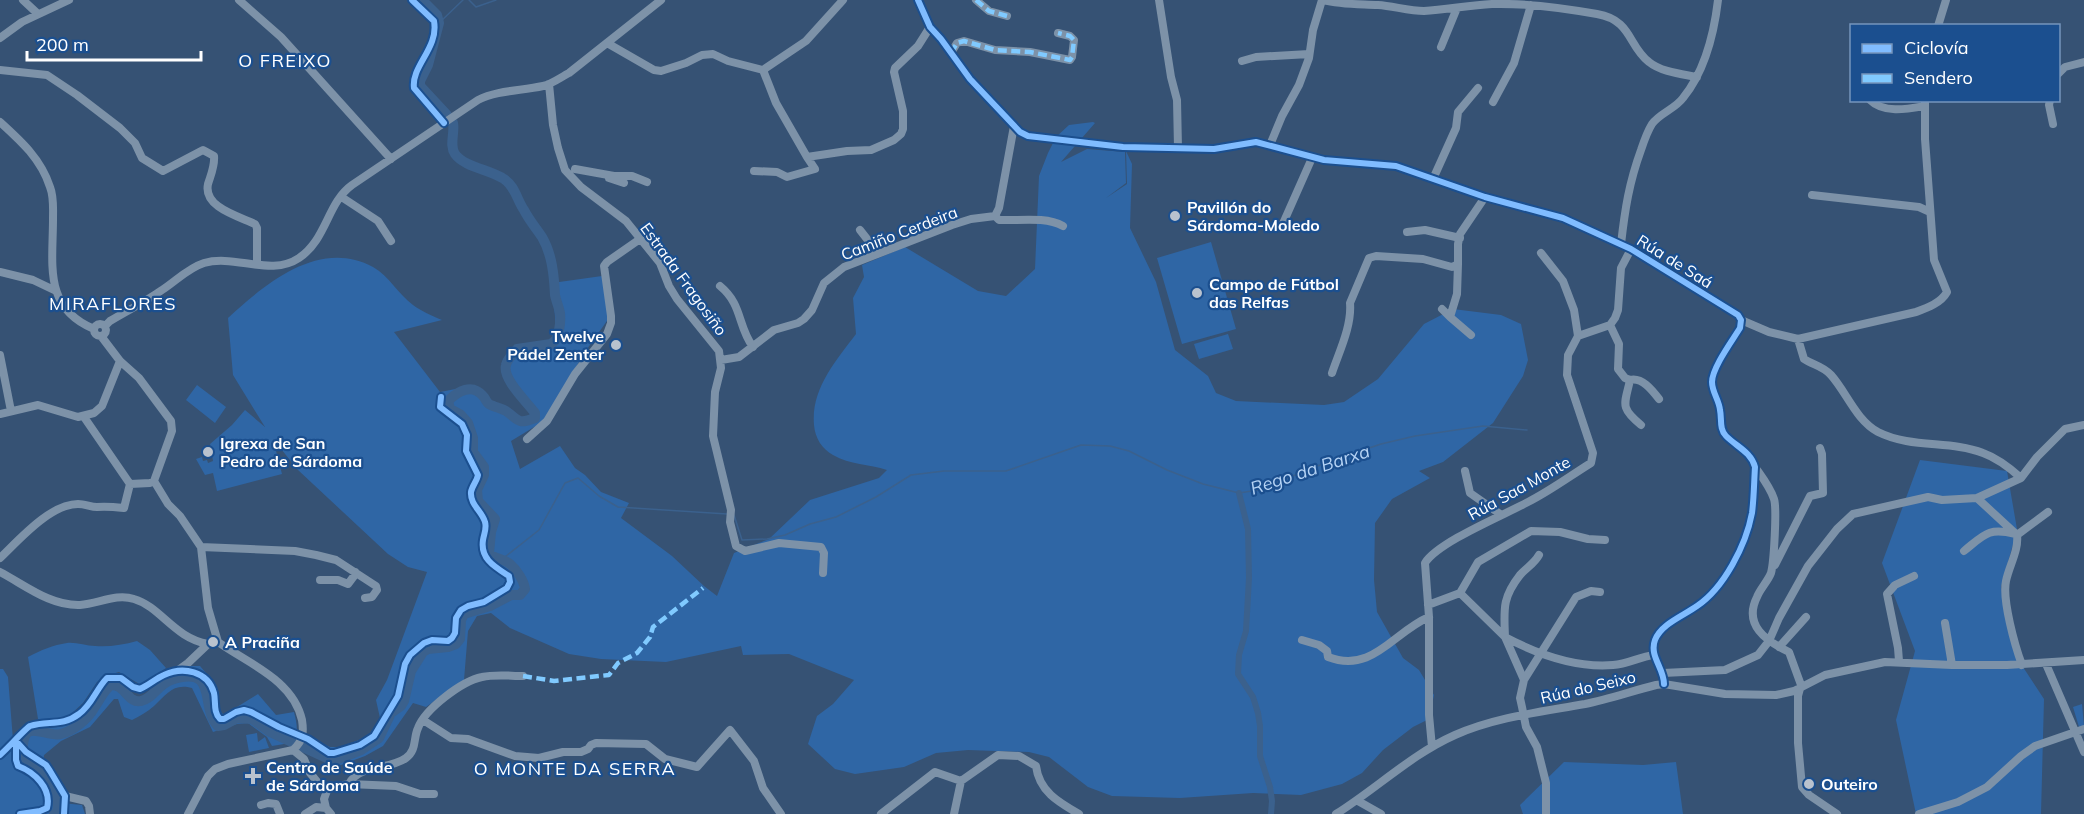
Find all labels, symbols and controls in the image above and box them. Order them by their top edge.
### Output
scale bar [27,24,201,62]
legend [1850,24,2060,102]
text: 200 m [36,33,89,56]
text: Ciclovía [1904,36,1969,59]
district label: O FREIXO [238,49,332,72]
text: Sendero [1904,66,1973,89]
place label: Pavillón do Sárdoma-Moledo [1187,197,1320,235]
street label: Camiño Cerdeira [838,202,960,264]
marker: Pavillón do Sárdoma-Moledo [1168,209,1182,223]
street label: Estrada Fragosiño [636,219,732,339]
street label: Rúa de Saá [1633,230,1717,292]
place label: Campo de Fútbol das Relfas [1209,274,1339,312]
marker: Campo de Fútbol das Relfas [1190,286,1204,300]
district label: MIRAFLORES [49,292,177,315]
place label: Twelve Pádel Zenter [507,326,605,364]
marker: Twelve Pádel Zenter [609,338,623,352]
place label: Igrexa de San Pedro de Sárdoma [220,433,362,471]
water label: Rego da Barxa [1247,439,1373,500]
marker: Igrexa de San Pedro de Sárdoma [201,445,215,459]
street label: Rúa Saa Monte [1464,452,1574,524]
place label: A Praciña [225,632,300,652]
marker: A Praciña [206,635,220,649]
street label: Rúa do Seixo [1538,666,1638,708]
place label: Centro de Saúde de Sárdoma [266,757,393,795]
district label: O MONTE DA SERRA [474,757,676,780]
marker: Centro de Saúde de Sárdoma [244,767,262,785]
place label: Outeiro [1821,774,1878,794]
marker: Outeiro [1802,777,1816,791]

